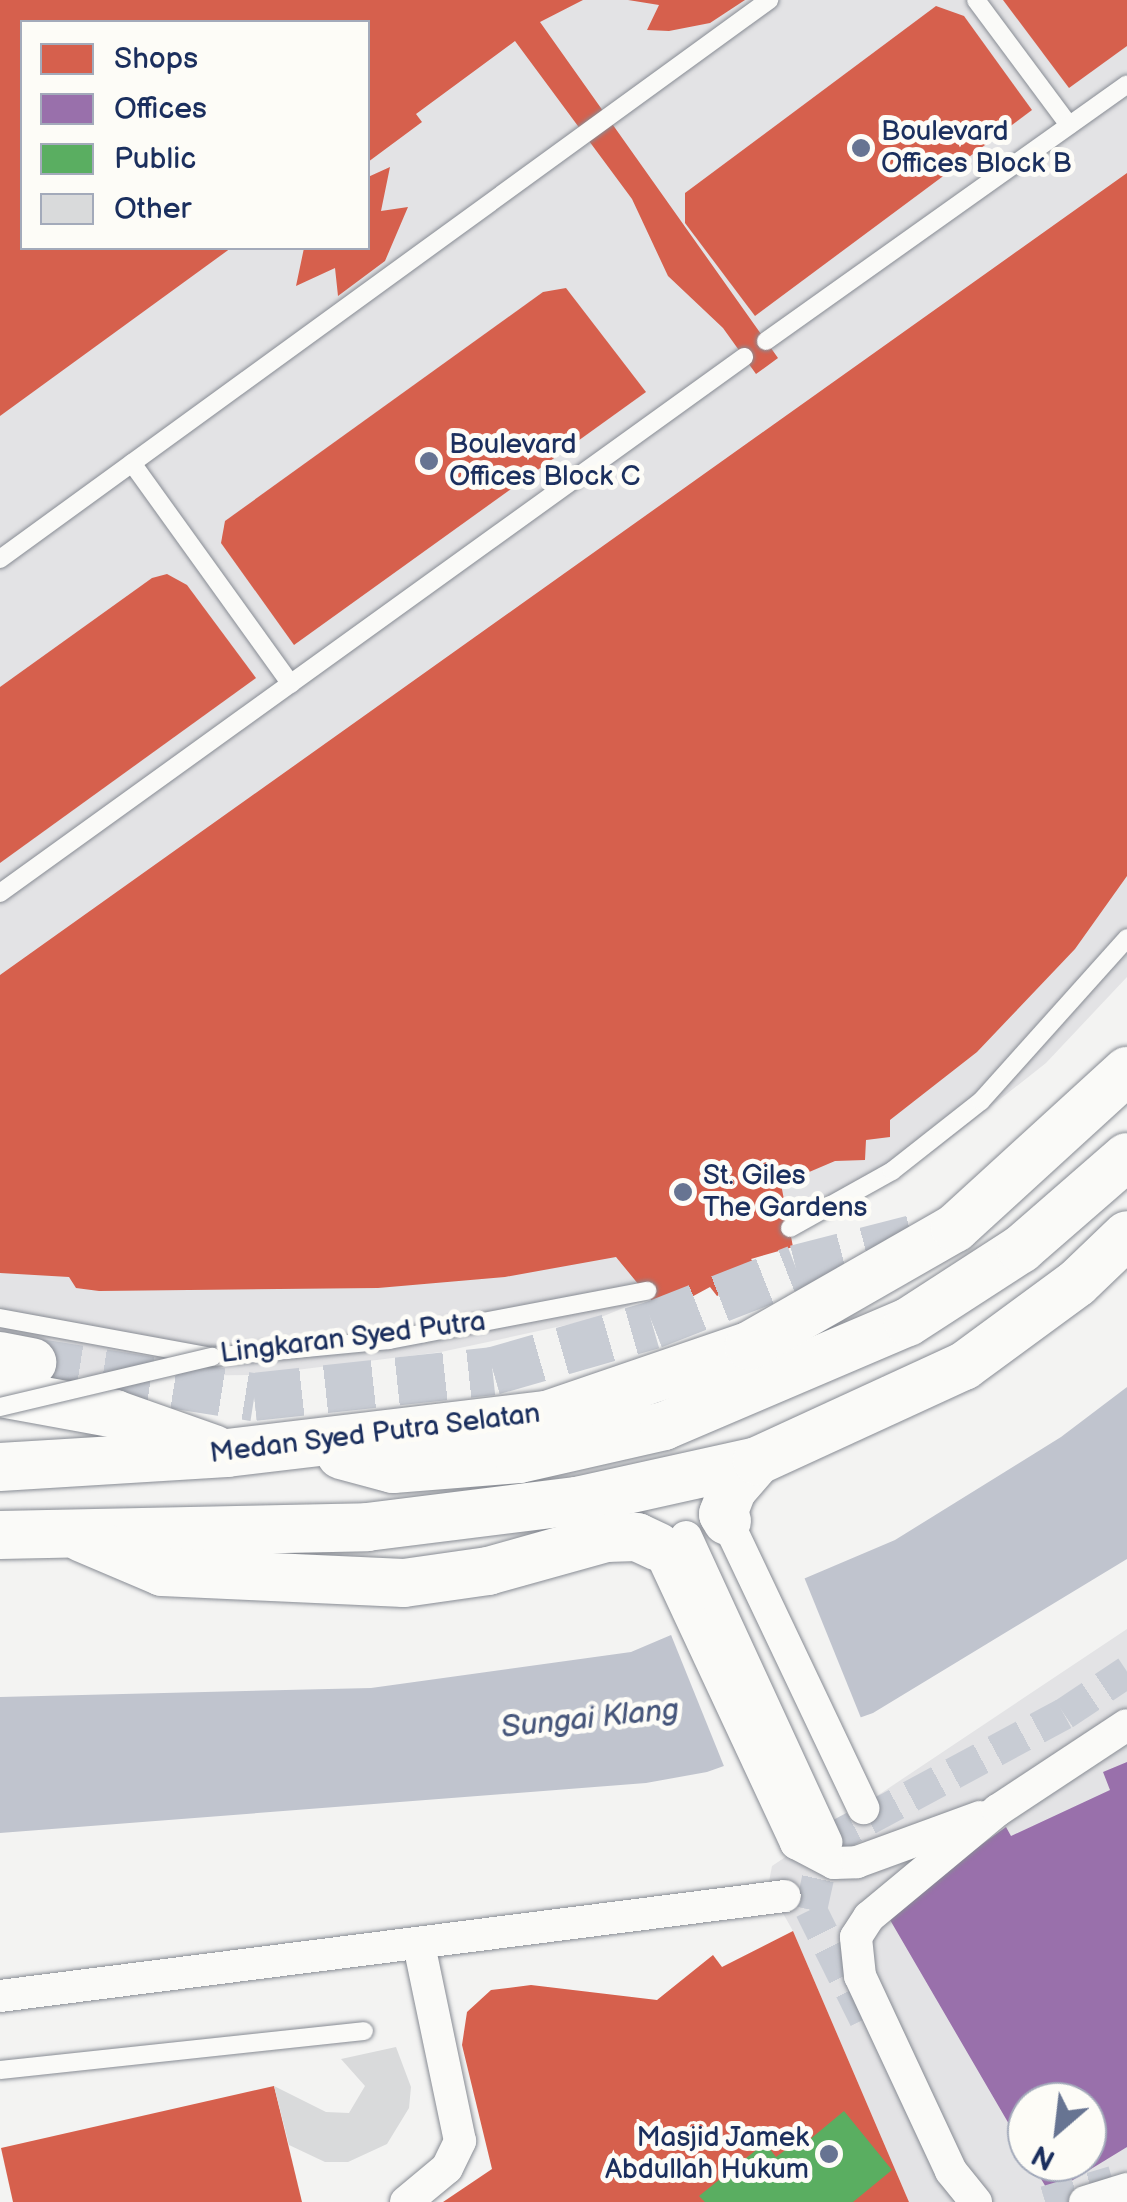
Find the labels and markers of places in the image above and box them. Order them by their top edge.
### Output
place label: Boulevard Offices Block B [881,115,1072,181]
marker: Boulevard Offices Block B [850,137,872,159]
place label: Boulevard Offices Block C [449,428,640,494]
marker: Boulevard Offices Block C [418,450,440,472]
place label: St. Giles The Gardens [703,1159,867,1225]
marker: St. Giles The Gardens [672,1181,694,1203]
place label: Masjid Jamek Abdullah Hukum [605,2121,809,2187]
marker: Masjid Jamek Abdullah Hukum [818,2143,840,2165]

